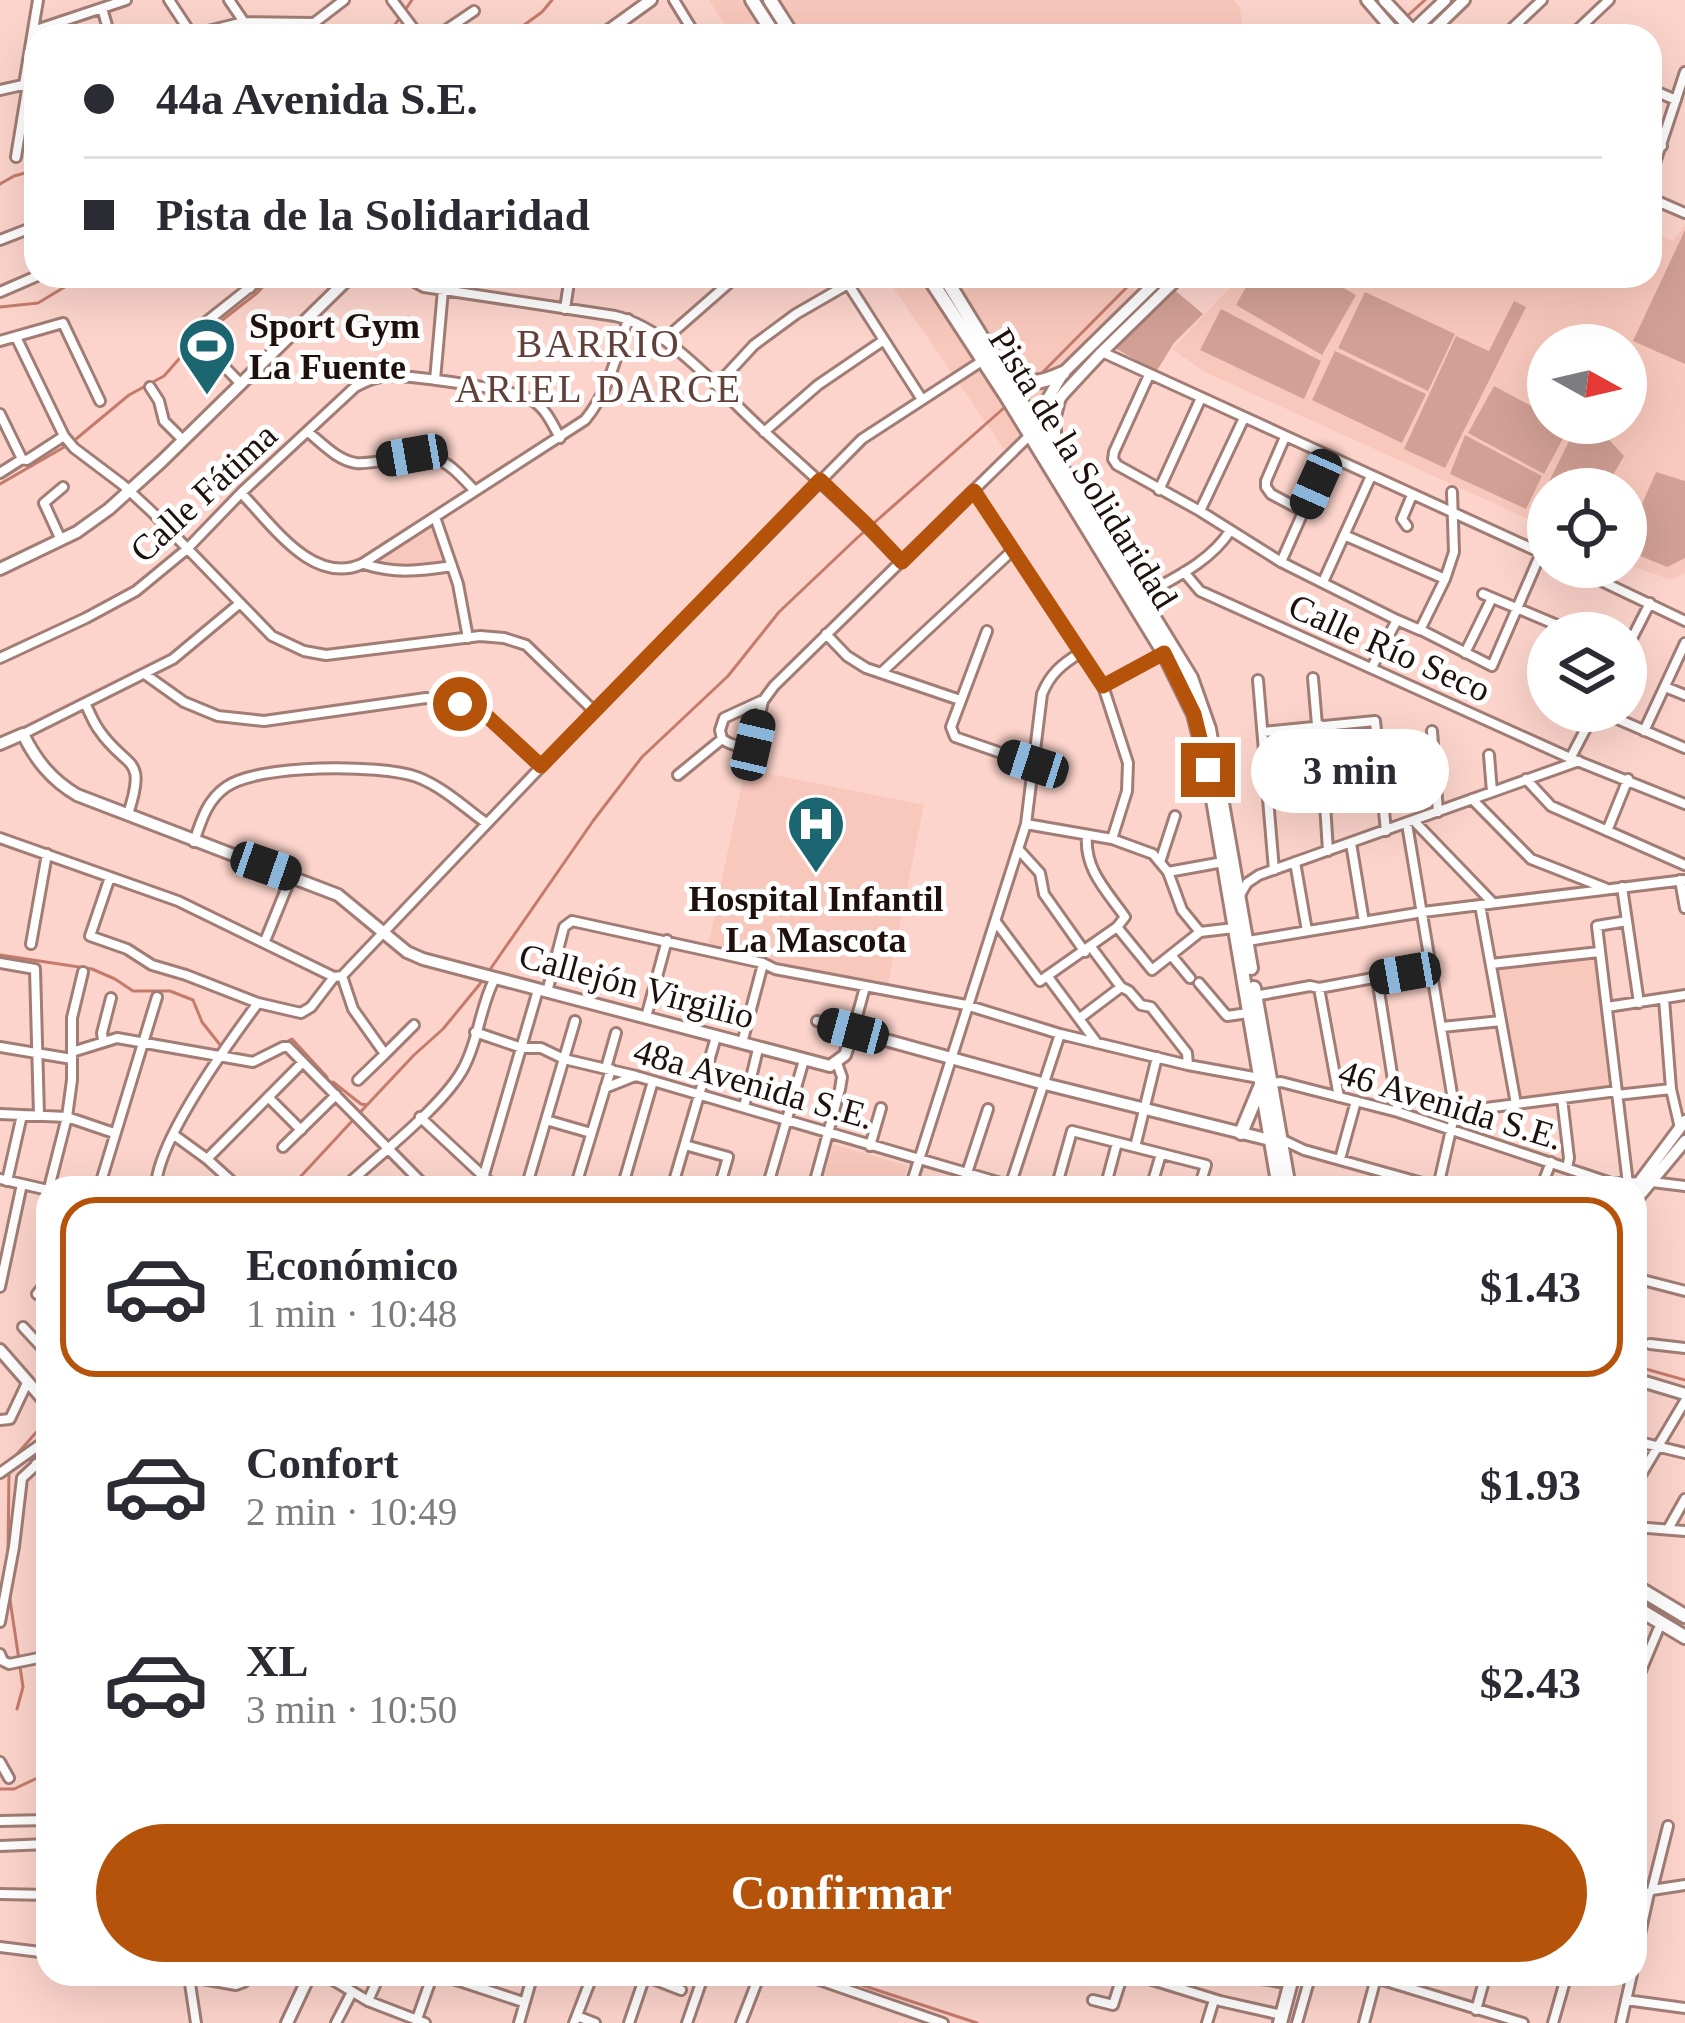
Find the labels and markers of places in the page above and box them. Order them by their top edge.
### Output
place label: Sport Gym La Fuente [249,306,420,387]
sports icon: Sport Gym La Fuente [176,315,238,397]
hospital icon: Hospital Infantil La Mascota [785,793,847,875]
place label: Hospital Infantil La Mascota [688,879,944,960]

